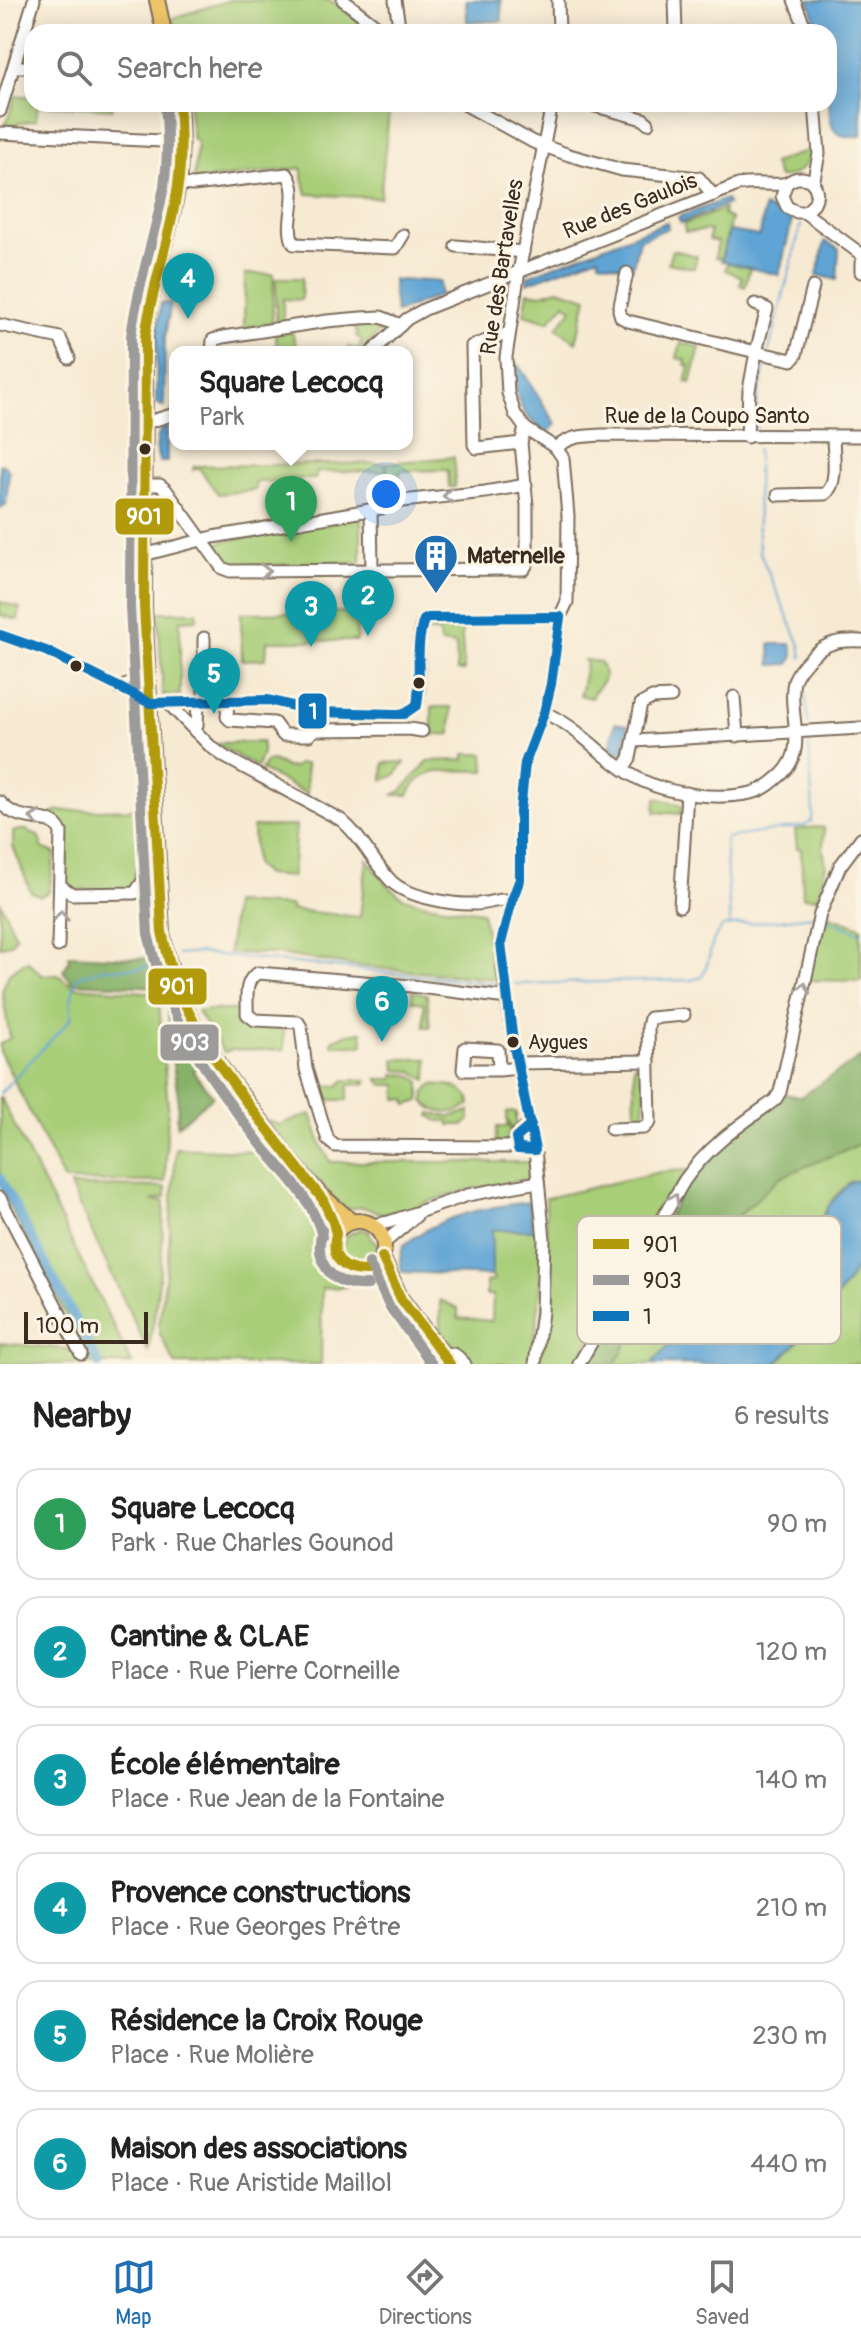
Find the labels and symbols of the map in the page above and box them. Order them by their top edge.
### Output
street label: Rue des Gaulois [559,166,701,246]
street label: Rue des Bartavelles [474,177,530,357]
pin: 4 [162,253,214,319]
street label: Rue de la Coupo Santo [604,402,810,430]
unlabelled marker [137,441,153,457]
your location [366,474,406,514]
pin: 1 [265,476,317,542]
one-way arrow [441,488,454,505]
line badge: 901 [114,497,175,536]
text: 901 [127,503,161,531]
building icon: Maternelle [412,532,460,595]
place label: Maternelle [467,542,566,570]
one-way arrow [259,562,272,579]
pin: 2 [342,570,394,636]
pin: 3 [285,581,337,647]
pin: 5 [188,648,240,714]
unlabelled marker [68,658,84,674]
unlabelled marker [411,675,427,691]
line badge: 1 [297,692,328,730]
text: 1 [309,698,317,726]
one-way arrow [28,810,41,827]
one-way arrow [52,909,69,922]
line badge: 901 [147,967,208,1006]
text: 901 [160,973,194,1001]
pin: 6 [356,976,408,1042]
one-way arrow [795,982,812,996]
line badge: 903 [159,1023,220,1062]
text: 903 [171,1029,209,1057]
place label: Aygues [528,1030,588,1055]
marker: Aygues [505,1034,521,1050]
one-way arrow [664,1193,679,1207]
legend [577,1216,841,1344]
text: 901 [643,1231,678,1259]
text: 903 [643,1267,682,1295]
text: 1 [643,1303,652,1331]
scale bar [24,1308,148,1344]

